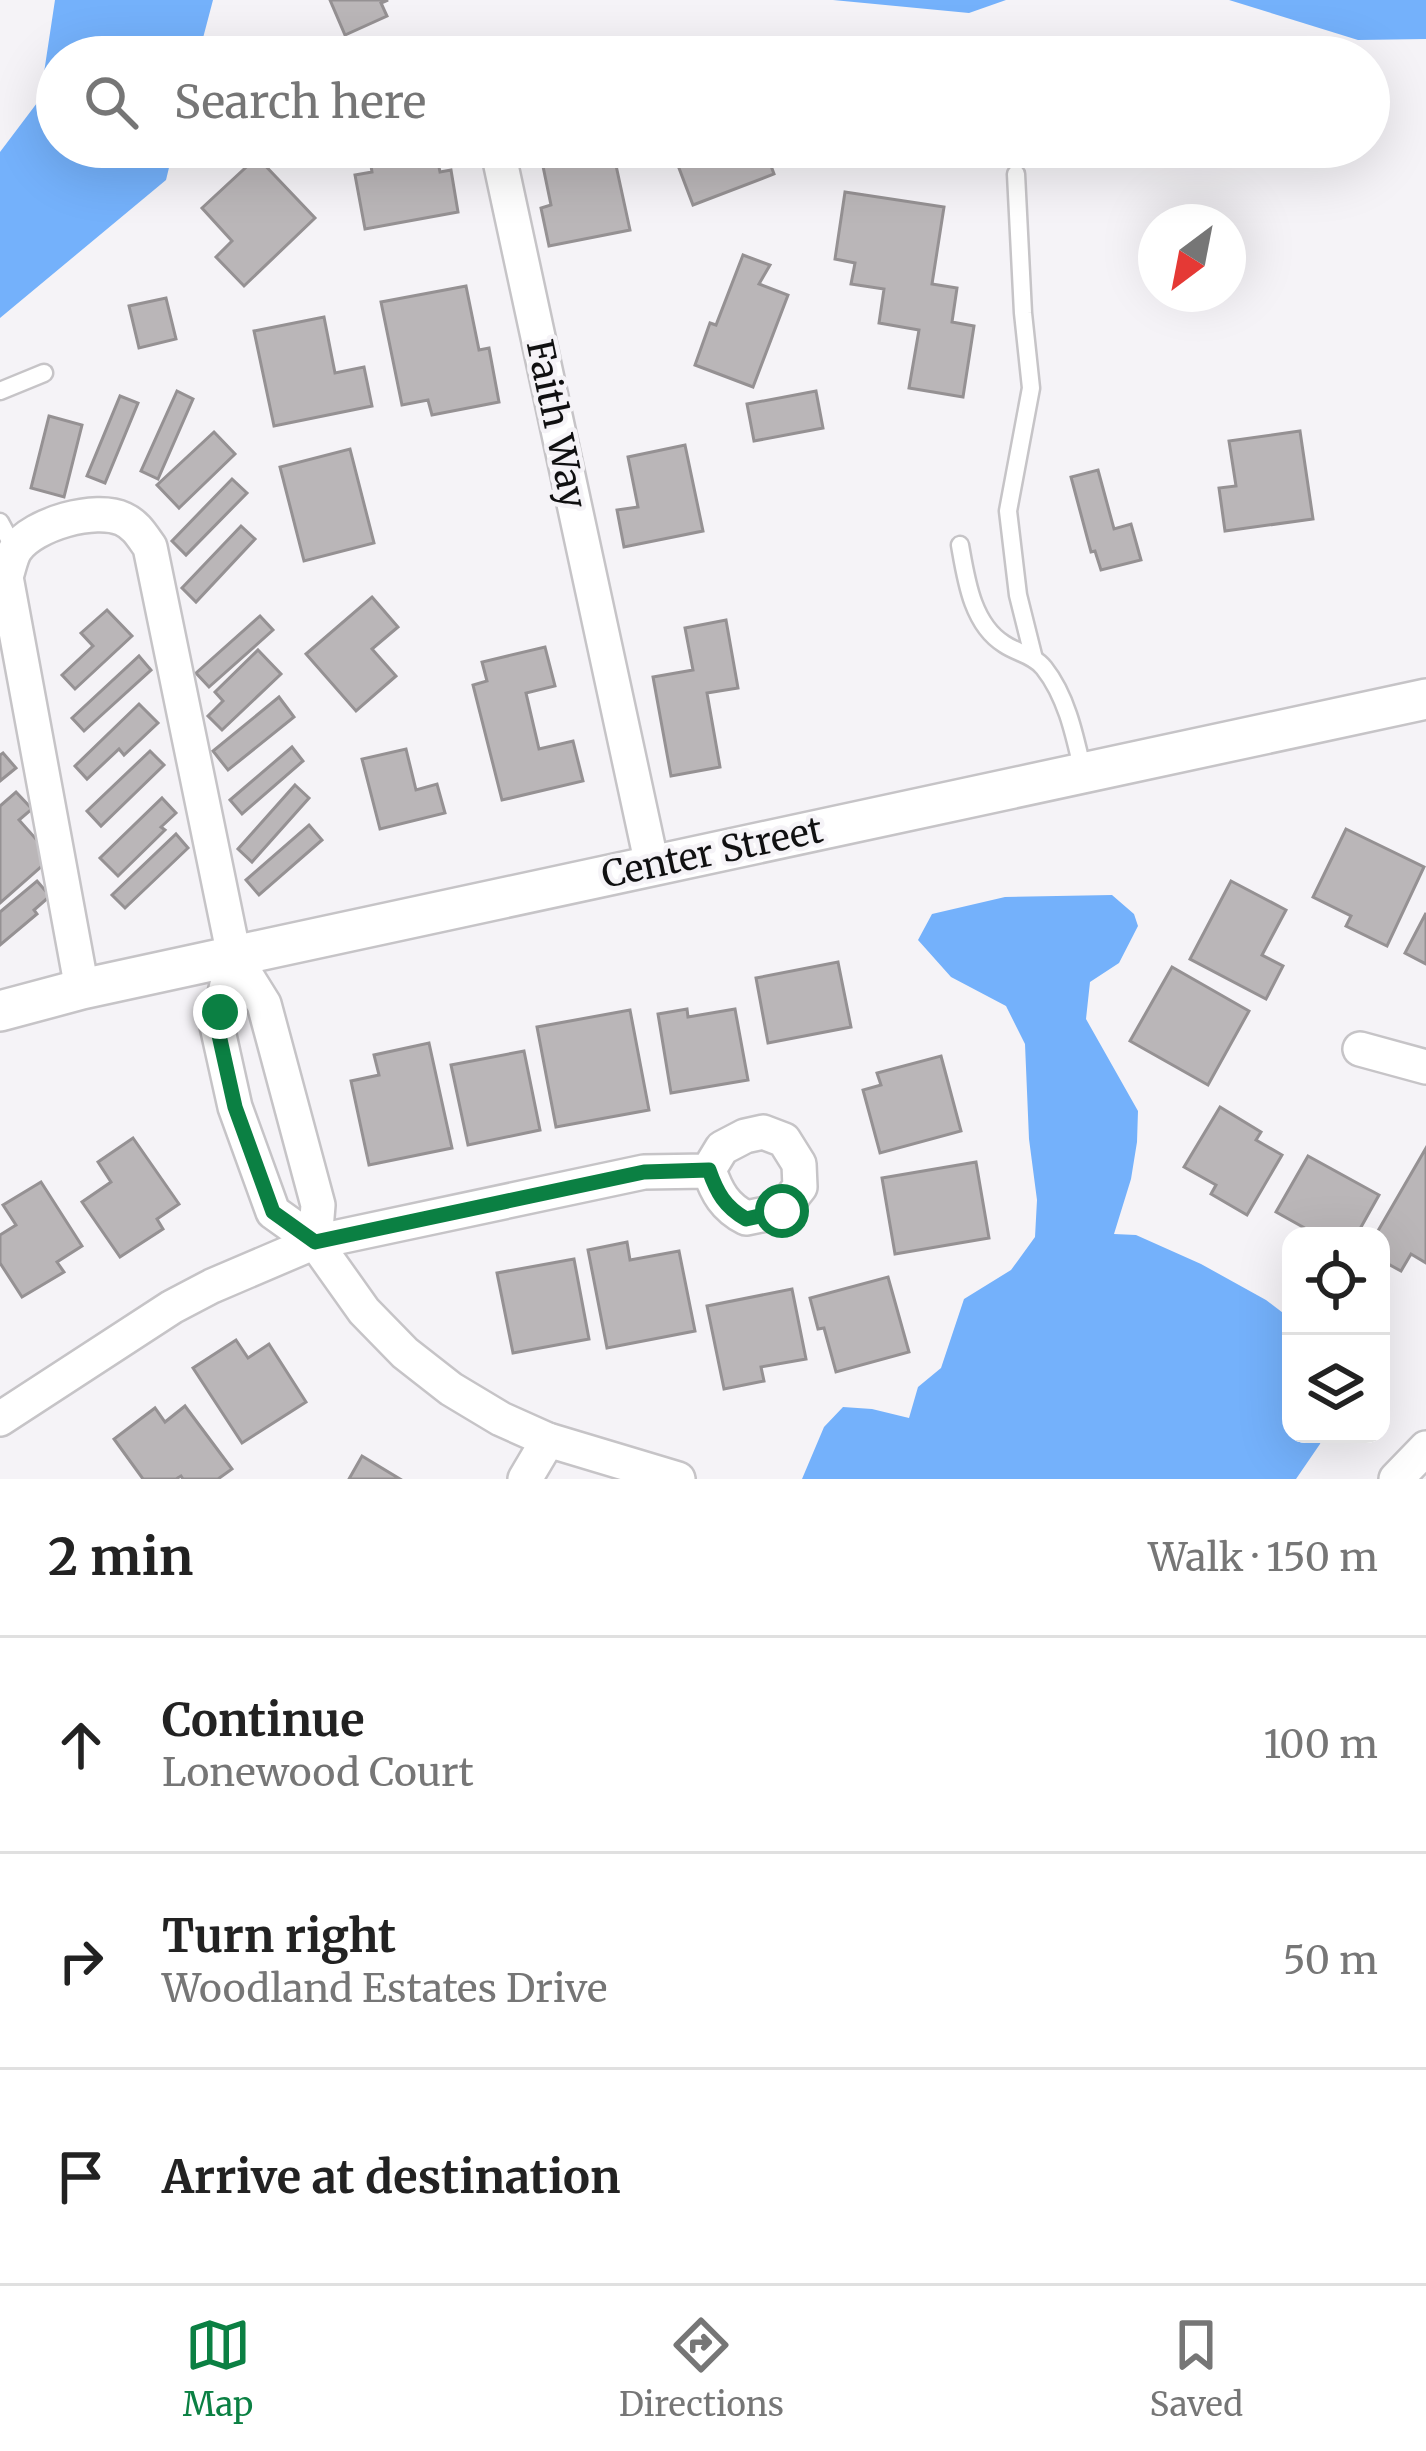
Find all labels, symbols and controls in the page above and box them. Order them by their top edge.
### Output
search box [36,36,1390,168]
icon: search [78,69,144,135]
text: Search here [174,74,426,130]
north arrow [1138,204,1246,312]
street label: Faith Way [517,336,596,513]
street label: Center Street [597,807,827,898]
route end [193,985,247,1039]
route start [755,1184,809,1238]
map controls [1282,1227,1390,1443]
button: locate [1282,1227,1390,1335]
button: layers [1282,1335,1390,1443]
text: 2 min [48,1525,193,1589]
text: Walk · 150 m [1148,1533,1378,1582]
text: Continue [162,1692,364,1748]
icon: ahead [48,1712,114,1778]
text: 100 m [1263,1720,1378,1769]
text: Lonewood Court [162,1748,474,1797]
text: Turn right [162,1908,396,1964]
icon: right [48,1928,114,1994]
text: 50 m [1283,1936,1378,1985]
text: Woodland Estates Drive [162,1964,607,2013]
icon: arrive [48,2144,114,2210]
text: Arrive at destination [162,2149,620,2205]
tab: Map [183,2312,253,2425]
tab: Directions [619,2312,784,2425]
tab: Saved [1150,2312,1243,2425]

